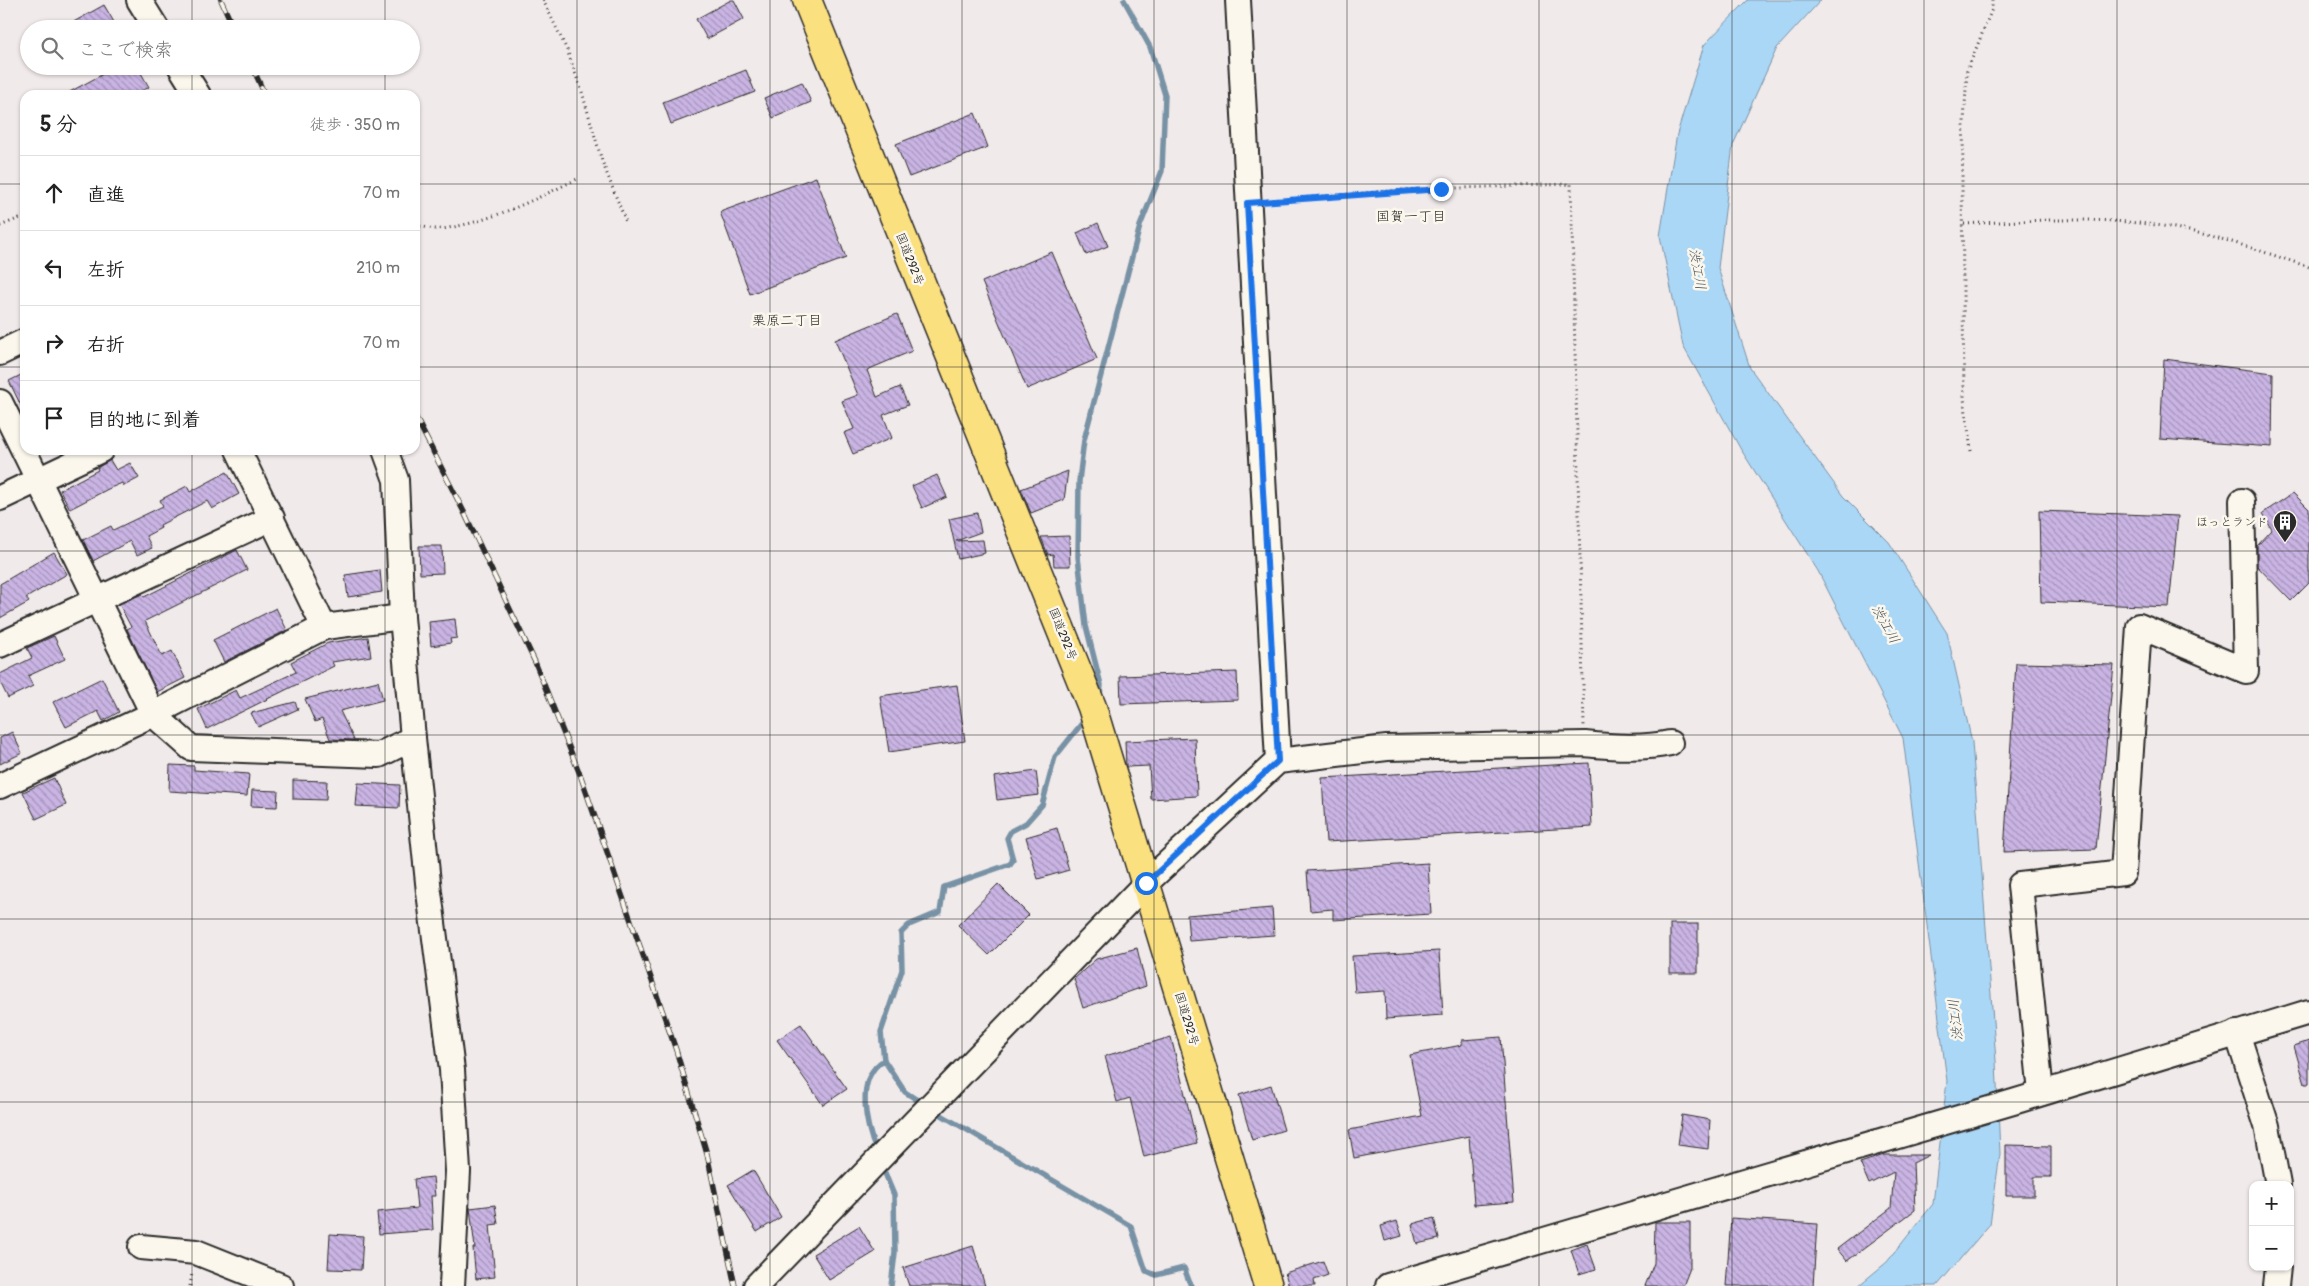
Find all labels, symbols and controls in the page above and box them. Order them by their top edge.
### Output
search box [20,20,420,75]
icon: search [38,34,66,62]
text: ここで検索 [78,38,173,62]
text: 5 分 [40,111,77,138]
text: 徒歩 · 350 m [310,115,400,135]
route end [1430,178,1453,201]
icon: ahead [40,179,68,207]
text: 直進 [87,183,125,207]
text: 70 m [363,183,400,203]
district label: 国賀一丁目 [1376,208,1446,225]
street label: 国道292号 [892,231,927,288]
water label: 渋江川 [1685,247,1710,291]
icon: left [40,254,68,282]
text: 左折 [87,258,125,282]
text: 210 m [356,258,400,278]
district label: 栗原二丁目 [752,312,822,329]
icon: right [40,329,68,357]
text: 右折 [87,333,125,357]
text: 70 m [363,333,400,353]
icon: arrive [40,404,68,432]
text: 目的地に到着 [87,408,201,432]
building icon: ほっとランド [2272,509,2298,543]
place label: ほっとランド [2196,515,2268,530]
water label: 渋江川 [1868,602,1903,647]
street label: 国道292号 [1045,606,1080,663]
route start [1135,872,1158,895]
street label: 国道292号 [1171,990,1202,1048]
water label: 渋江川 [1945,998,1966,1042]
map controls [2249,1181,2294,1271]
button: + [2249,1181,2294,1226]
button: − [2249,1226,2294,1271]

